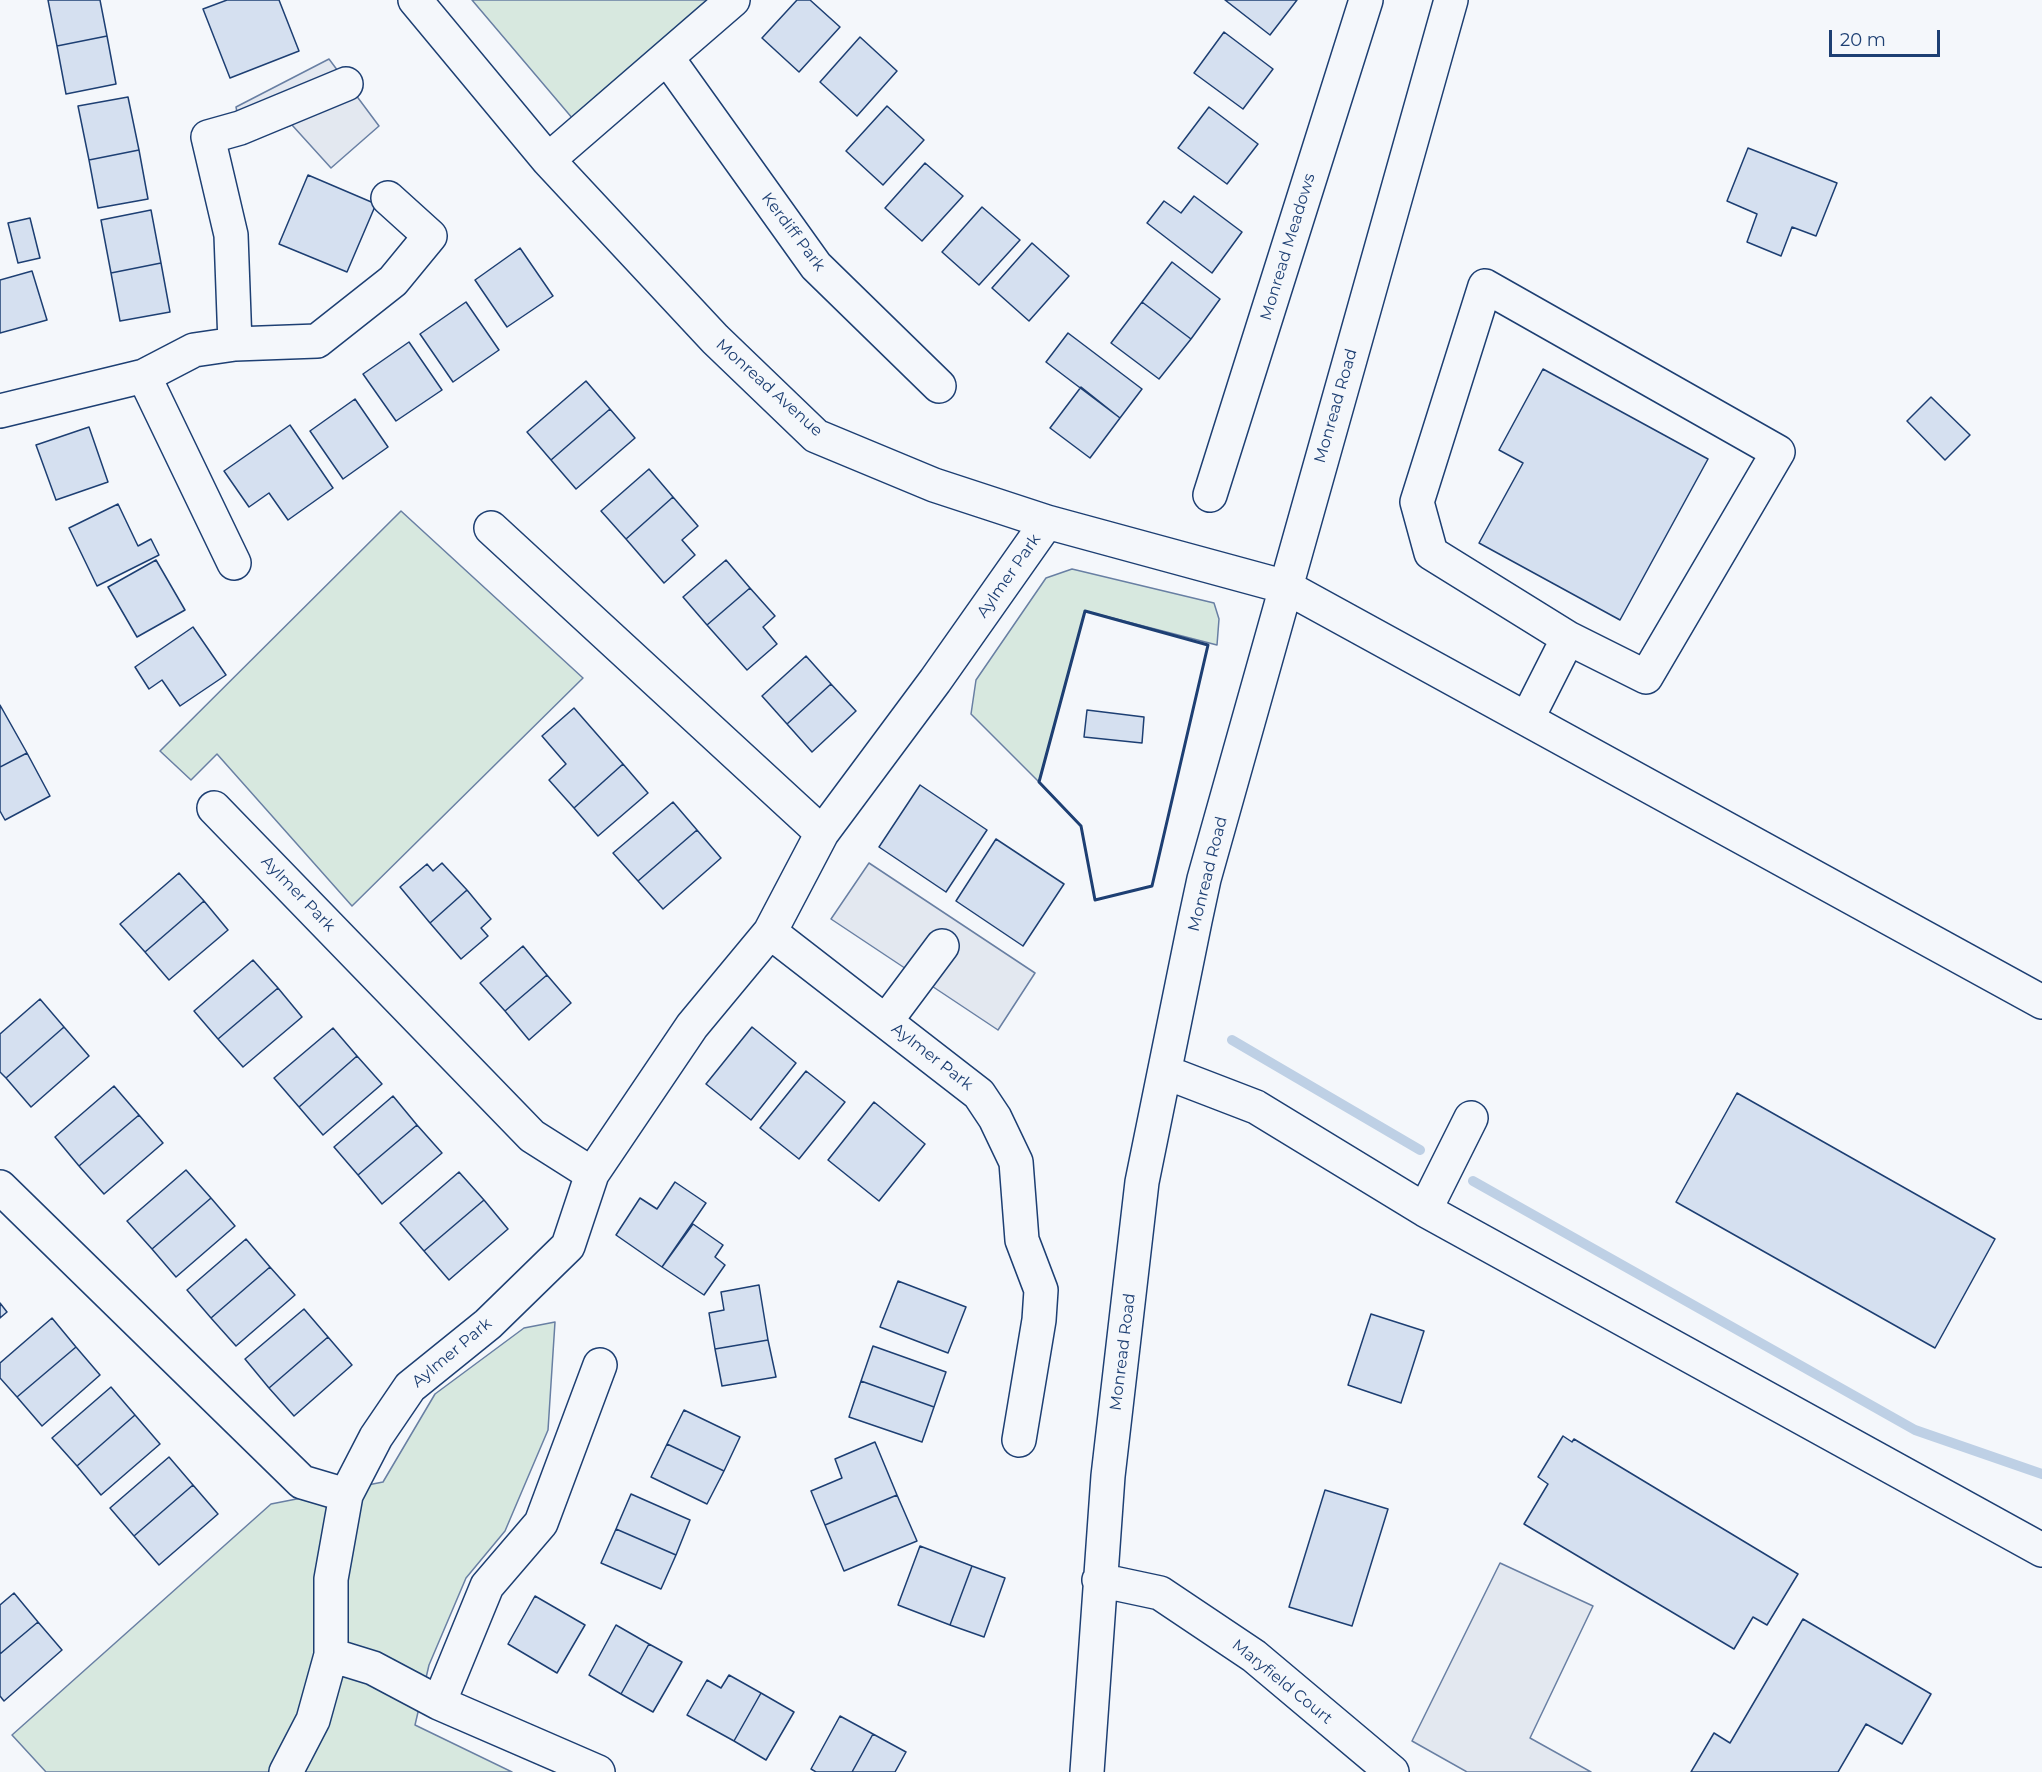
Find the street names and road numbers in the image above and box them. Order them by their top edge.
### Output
street label: Monread Meadows [1256,171,1320,323]
street label: Kerdiff Park [757,189,829,275]
street label: Monread Avenue [712,335,826,441]
street label: Monread Road [1310,347,1362,465]
street label: Aylmer Park [973,530,1045,622]
street label: Monread Road [1184,814,1232,934]
street label: Aylmer Park [257,852,339,936]
street label: Aylmer Park [888,1019,976,1095]
street label: Monread Road [1106,1292,1140,1412]
street label: Aylmer Park [408,1314,496,1392]
street label: Maryfield Court [1228,1636,1336,1728]

